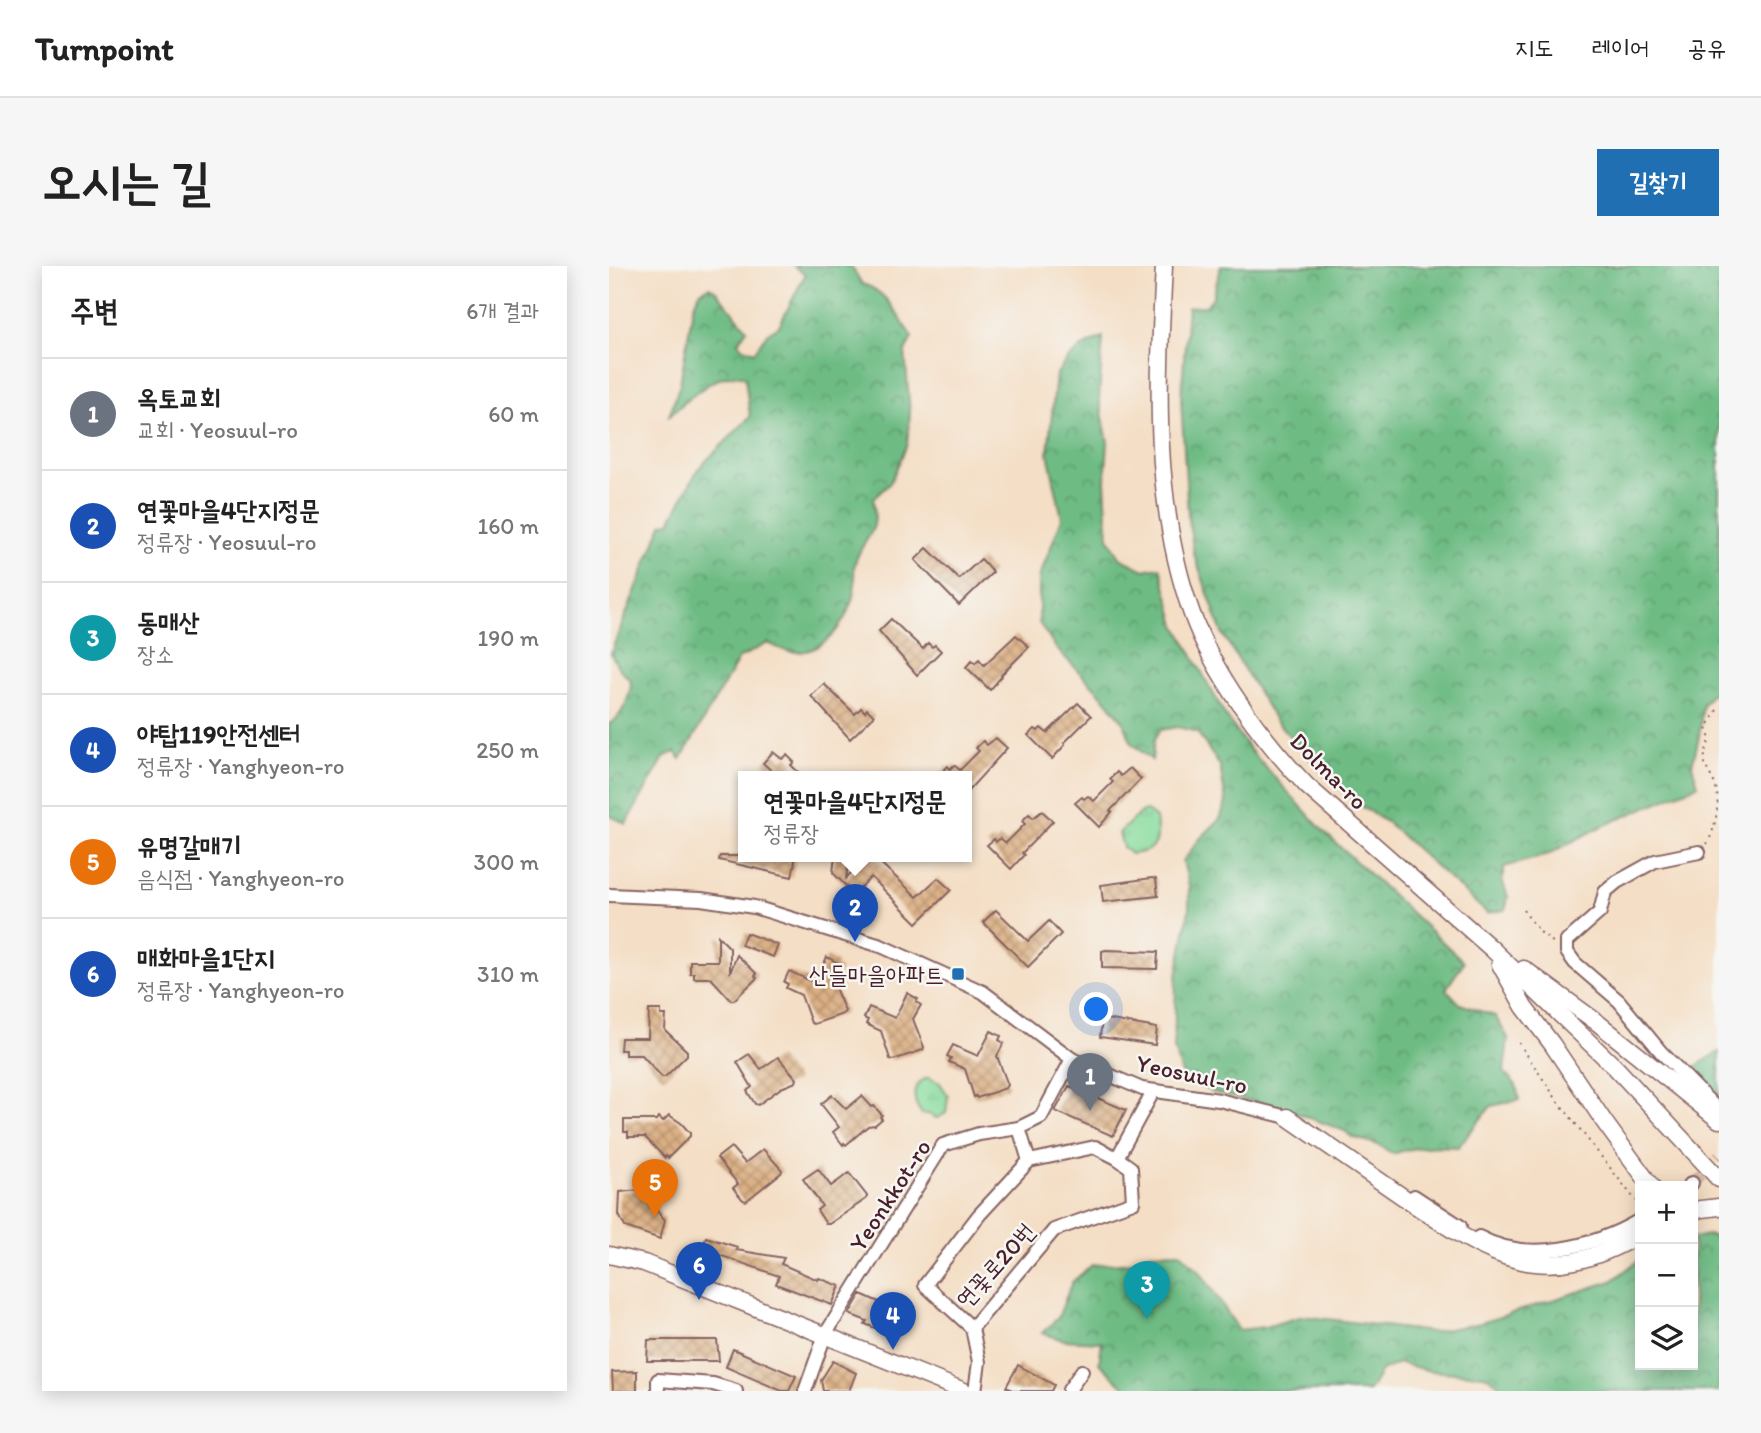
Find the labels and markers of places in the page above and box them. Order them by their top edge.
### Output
pin: 2 [832,884,878,942]
place label: 산들마을아파트 [809,960,944,989]
marker: 산들마을아파트 [950,966,966,982]
pin: 1 [1067,1053,1113,1111]
pin: 5 [632,1159,678,1217]
pin: 6 [676,1242,722,1300]
pin: 3 [1124,1261,1170,1319]
pin: 4 [870,1292,916,1350]

